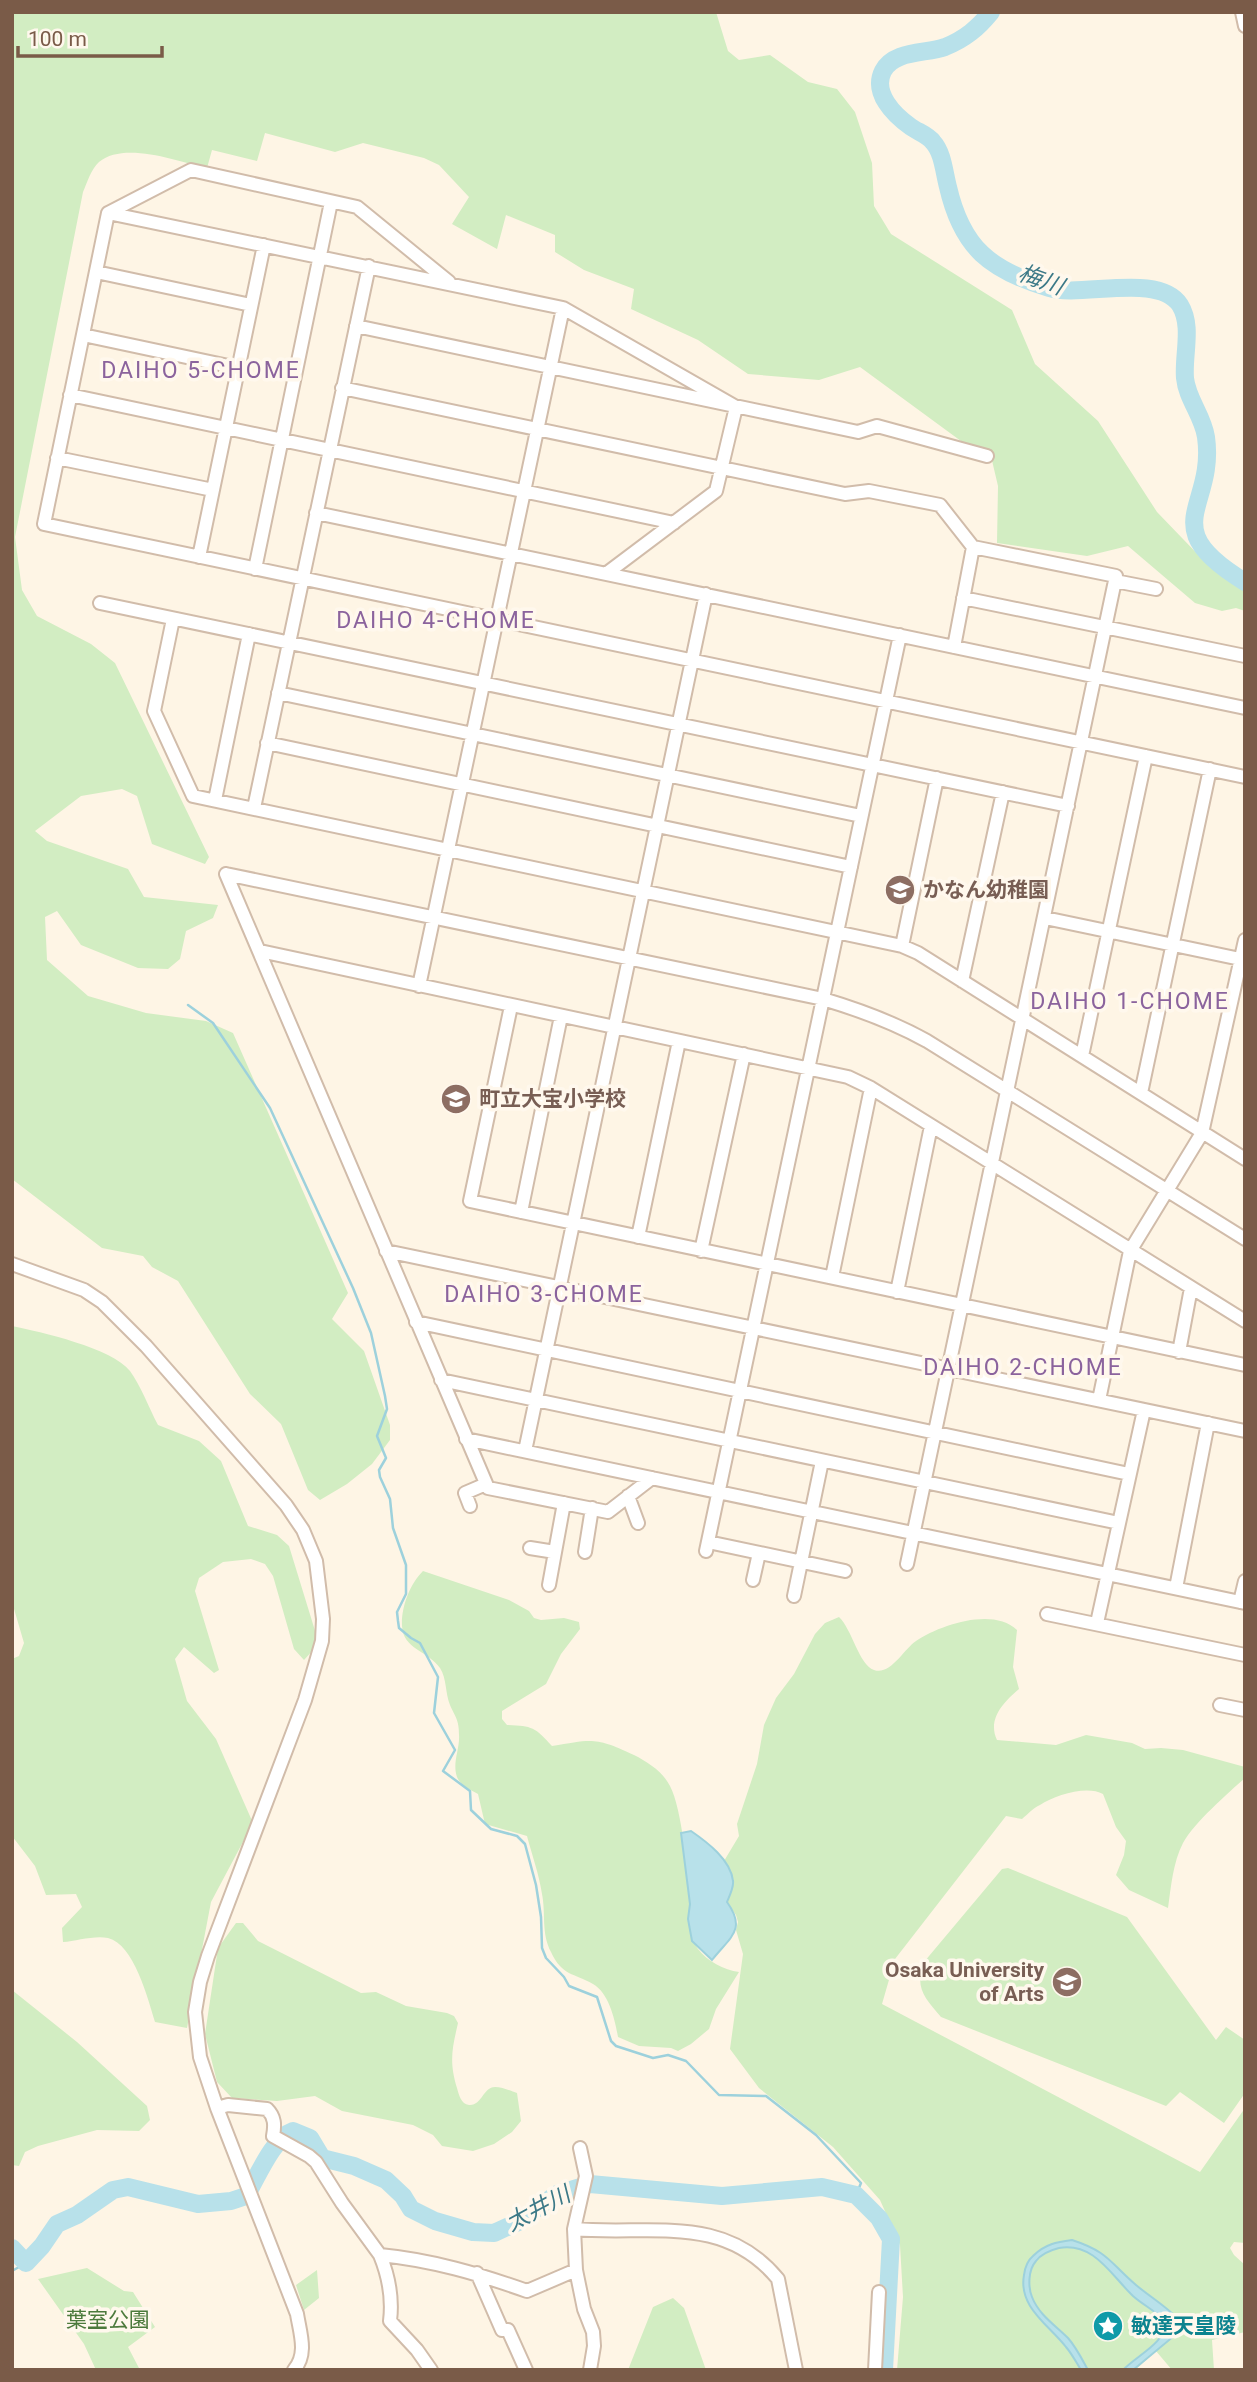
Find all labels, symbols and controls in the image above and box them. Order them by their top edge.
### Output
scale bar [18,14,161,58]
text: 100 m [28,27,87,51]
water label: 梅川 [1015,259,1070,302]
district label: DAIHO 5-CHOME [101,357,301,384]
district label: DAIHO 4-CHOME [336,607,536,634]
school or university icon: かなん幼稚園 [883,873,917,907]
place label: かなん幼稚園 [923,878,1049,902]
district label: DAIHO 1-CHOME [1030,988,1230,1015]
school or university icon: 町立大宝小学校 [439,1082,473,1116]
place label: 町立大宝小学校 [479,1087,626,1111]
district label: DAIHO 3-CHOME [444,1281,644,1308]
district label: DAIHO 2-CHOME [923,1354,1123,1381]
place label: Osaka University of Arts [885,1958,1044,2006]
school or university icon: Osaka University of Arts [1050,1965,1084,1999]
water label: 太井川 [501,2179,577,2237]
park label: 葉室公園 [66,2308,150,2332]
place icon: 敏達天皇陵 [1091,2309,1125,2343]
place label: 敏達天皇陵 [1131,2314,1236,2338]

